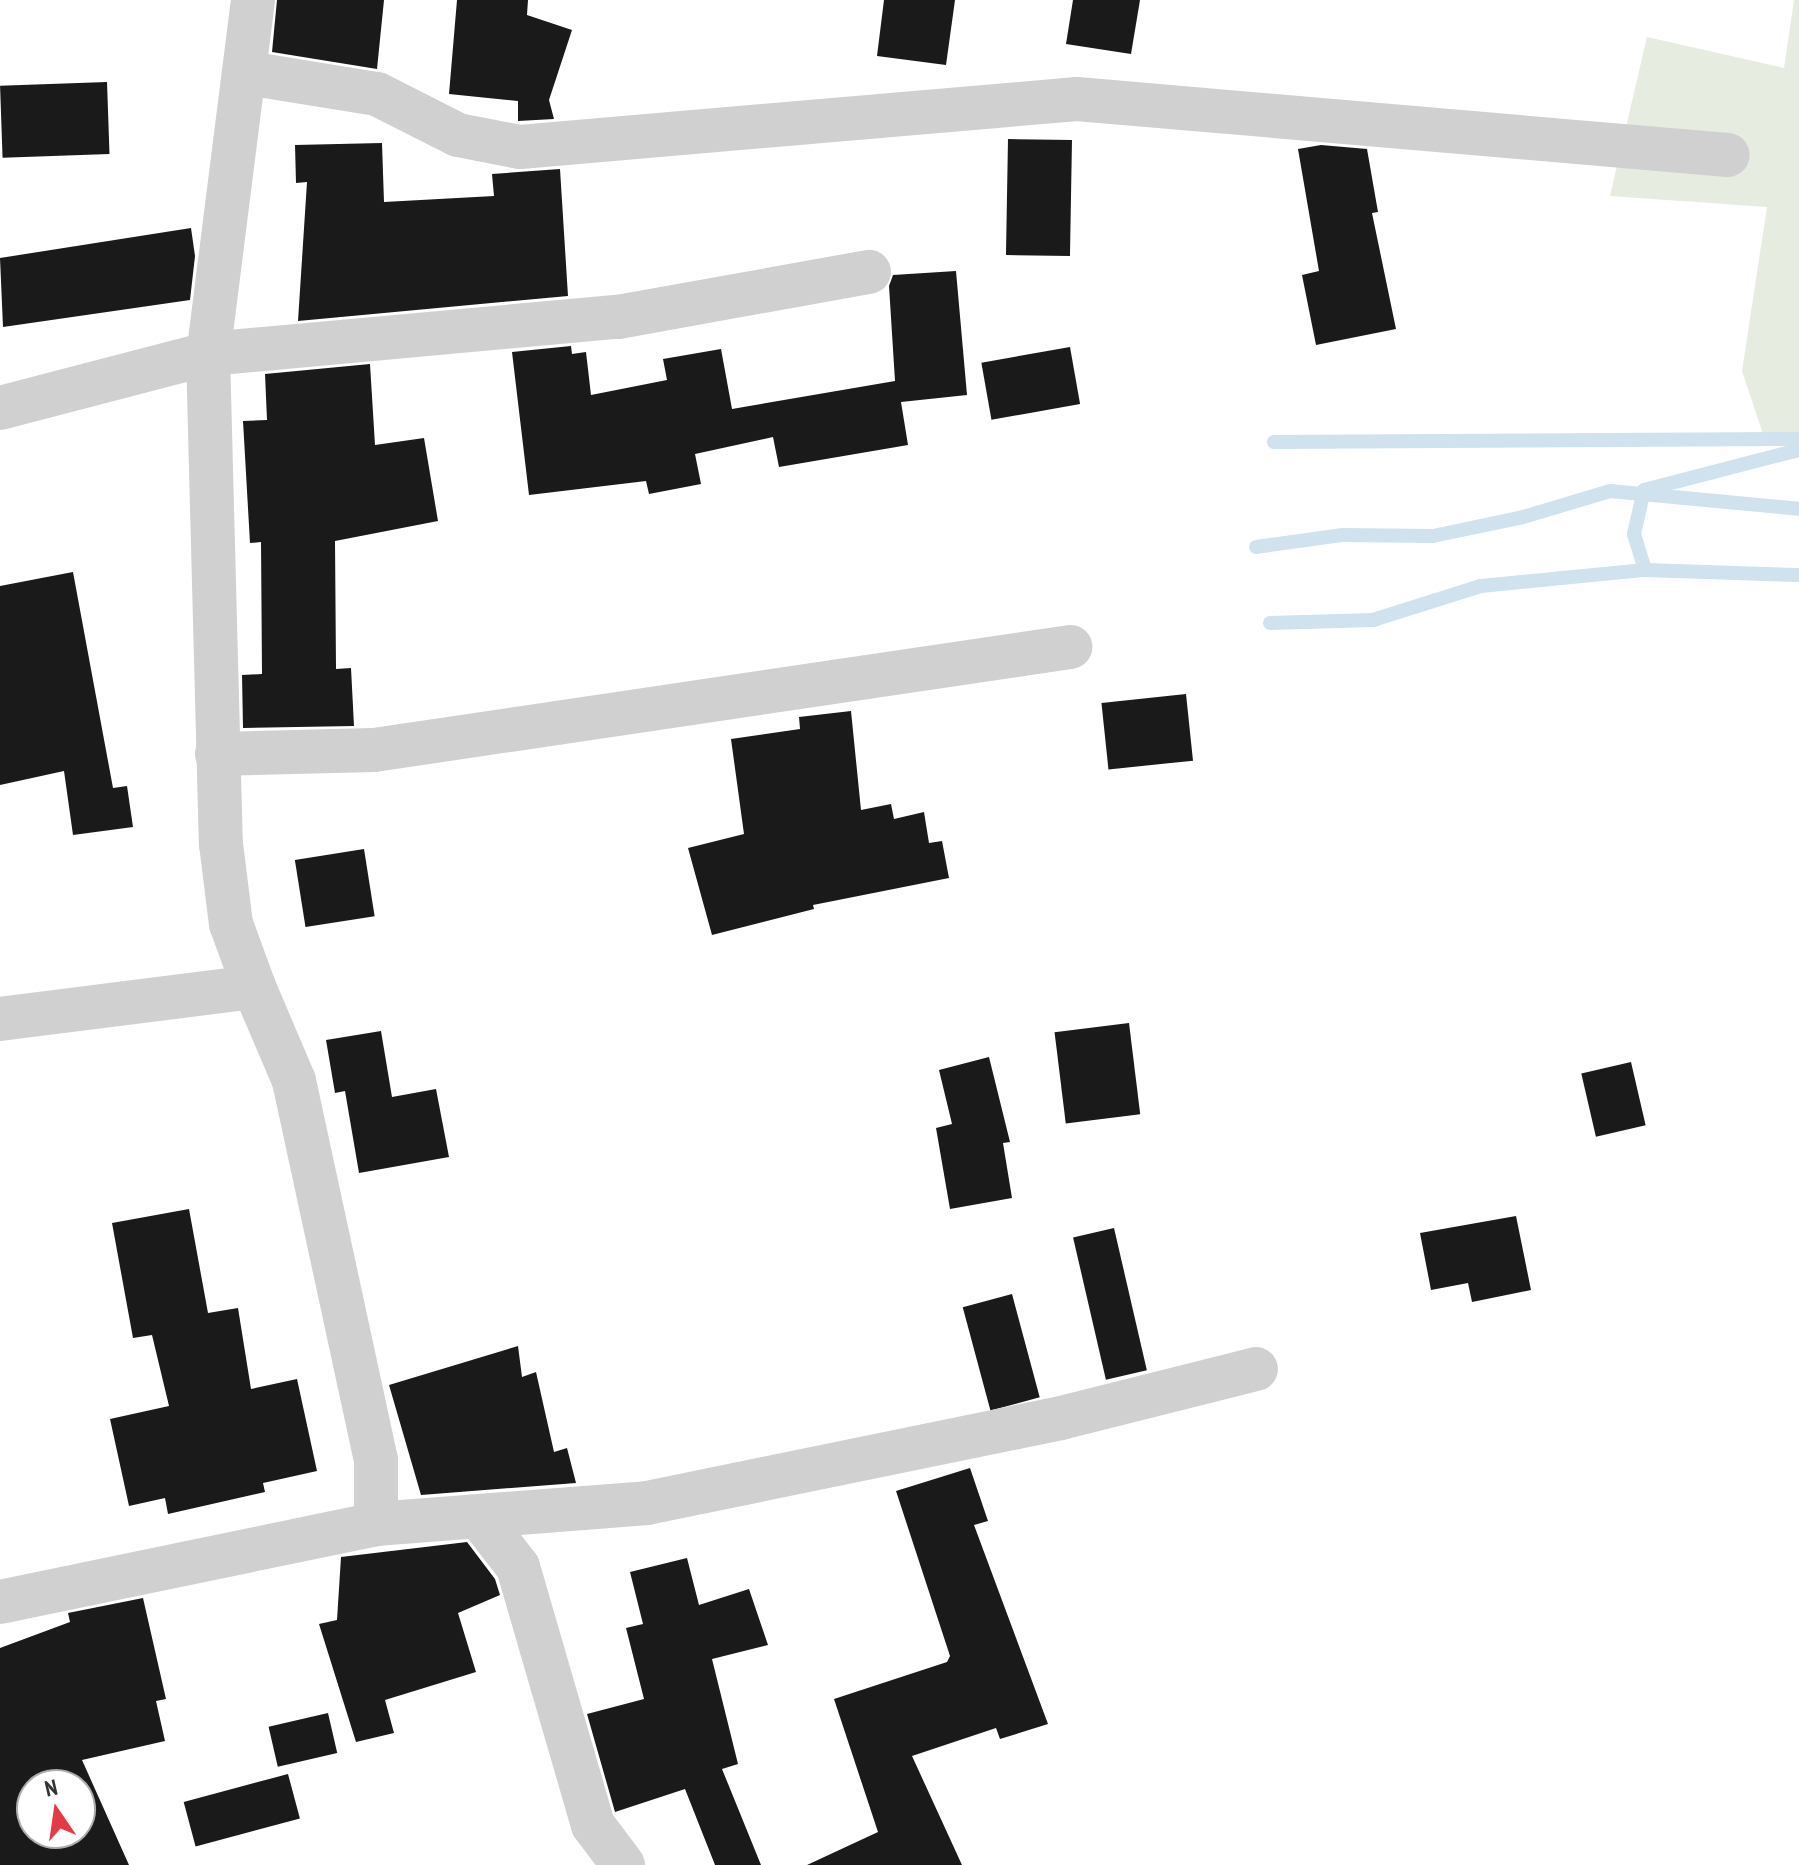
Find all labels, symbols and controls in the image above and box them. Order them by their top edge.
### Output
north arrow [16,1769,96,1849]
text: N [42,1773,60,1803]

